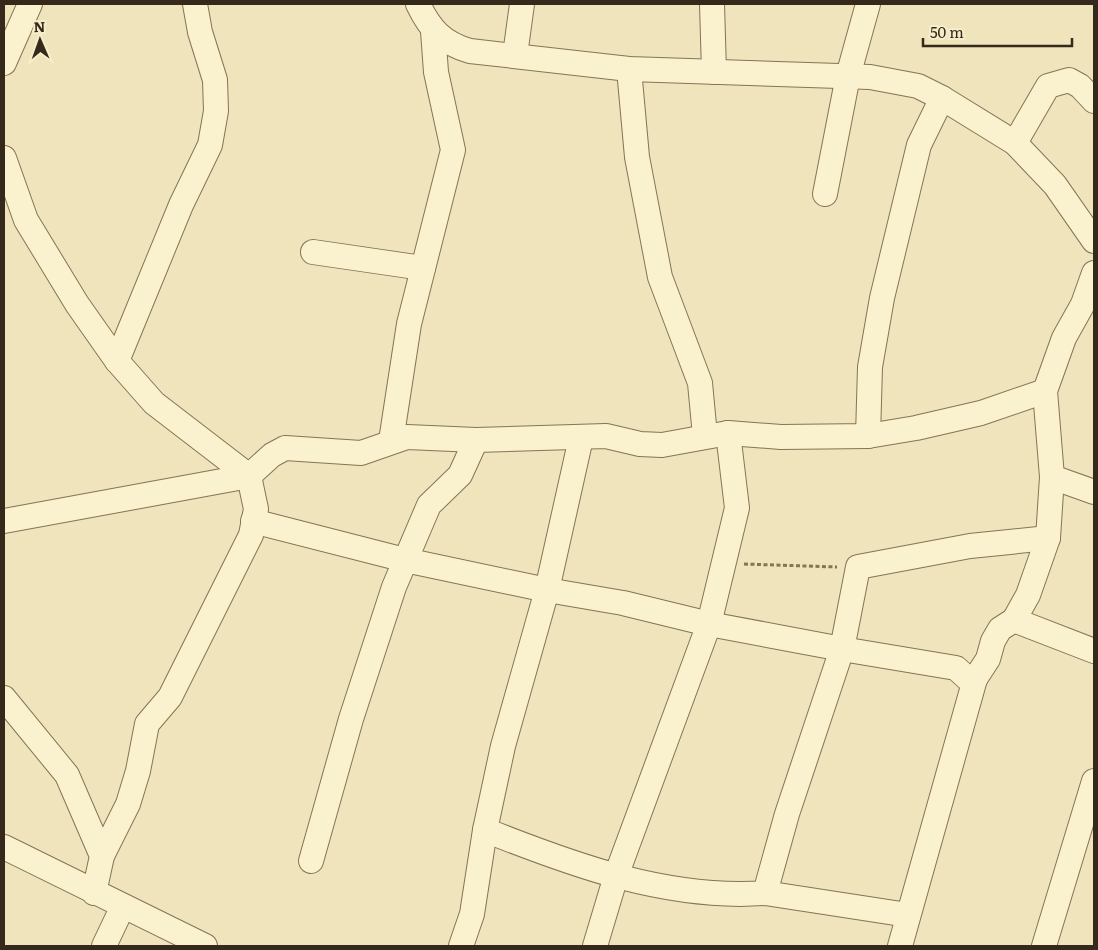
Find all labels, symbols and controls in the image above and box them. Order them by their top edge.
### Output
north arrow [15,15,65,65]
scale bar [923,15,1072,47]
text: N [33,16,46,36]
text: 50 m [930,20,964,43]

